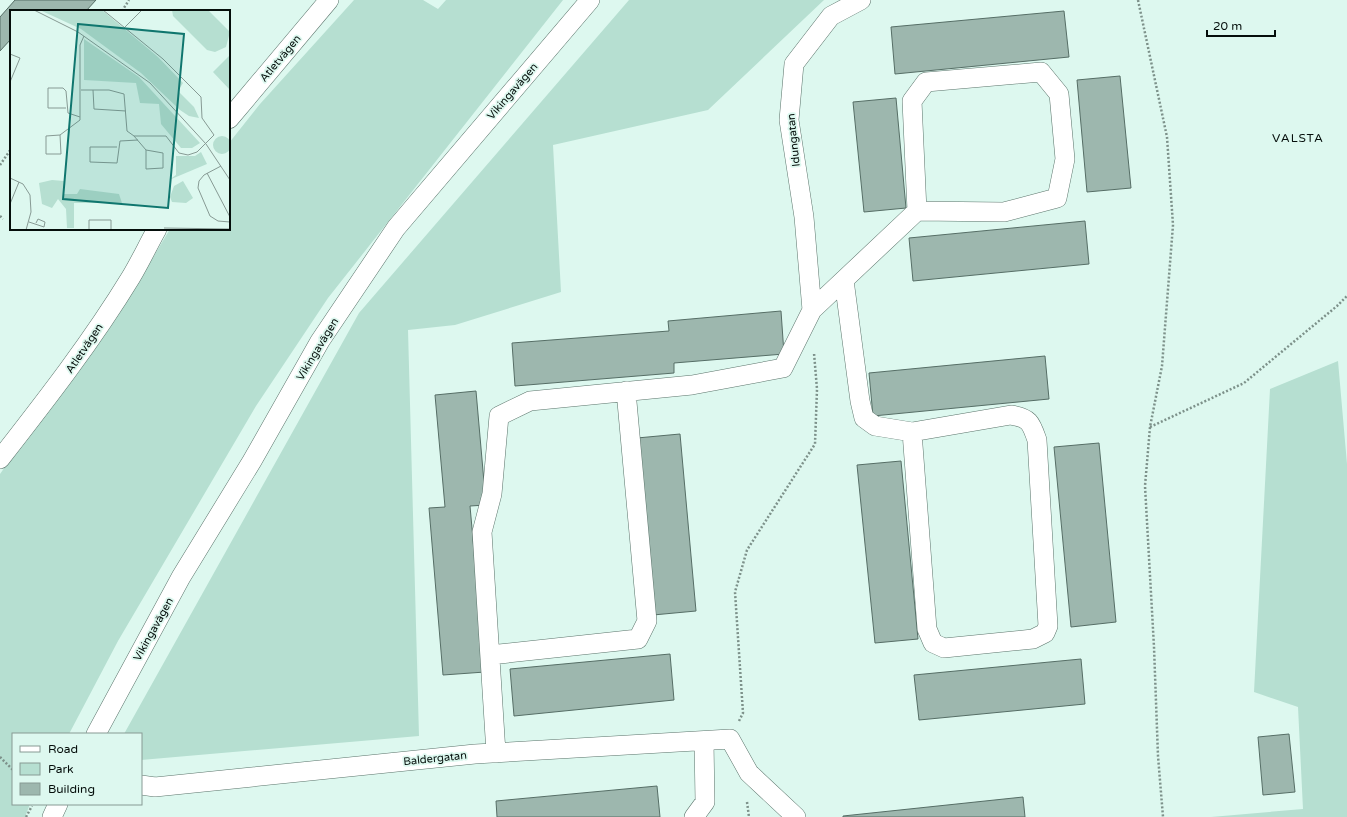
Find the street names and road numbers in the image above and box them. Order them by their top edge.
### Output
street label: Atletvägen [257,32,304,84]
street label: Vikingavägen [484,60,540,122]
street label: Idungatan [784,113,803,167]
street label: Vikingavägen [294,316,341,383]
street label: Atletvägen [63,321,106,376]
street label: Vikingavägen [131,595,176,663]
street label: Baldergatan [403,749,467,768]

